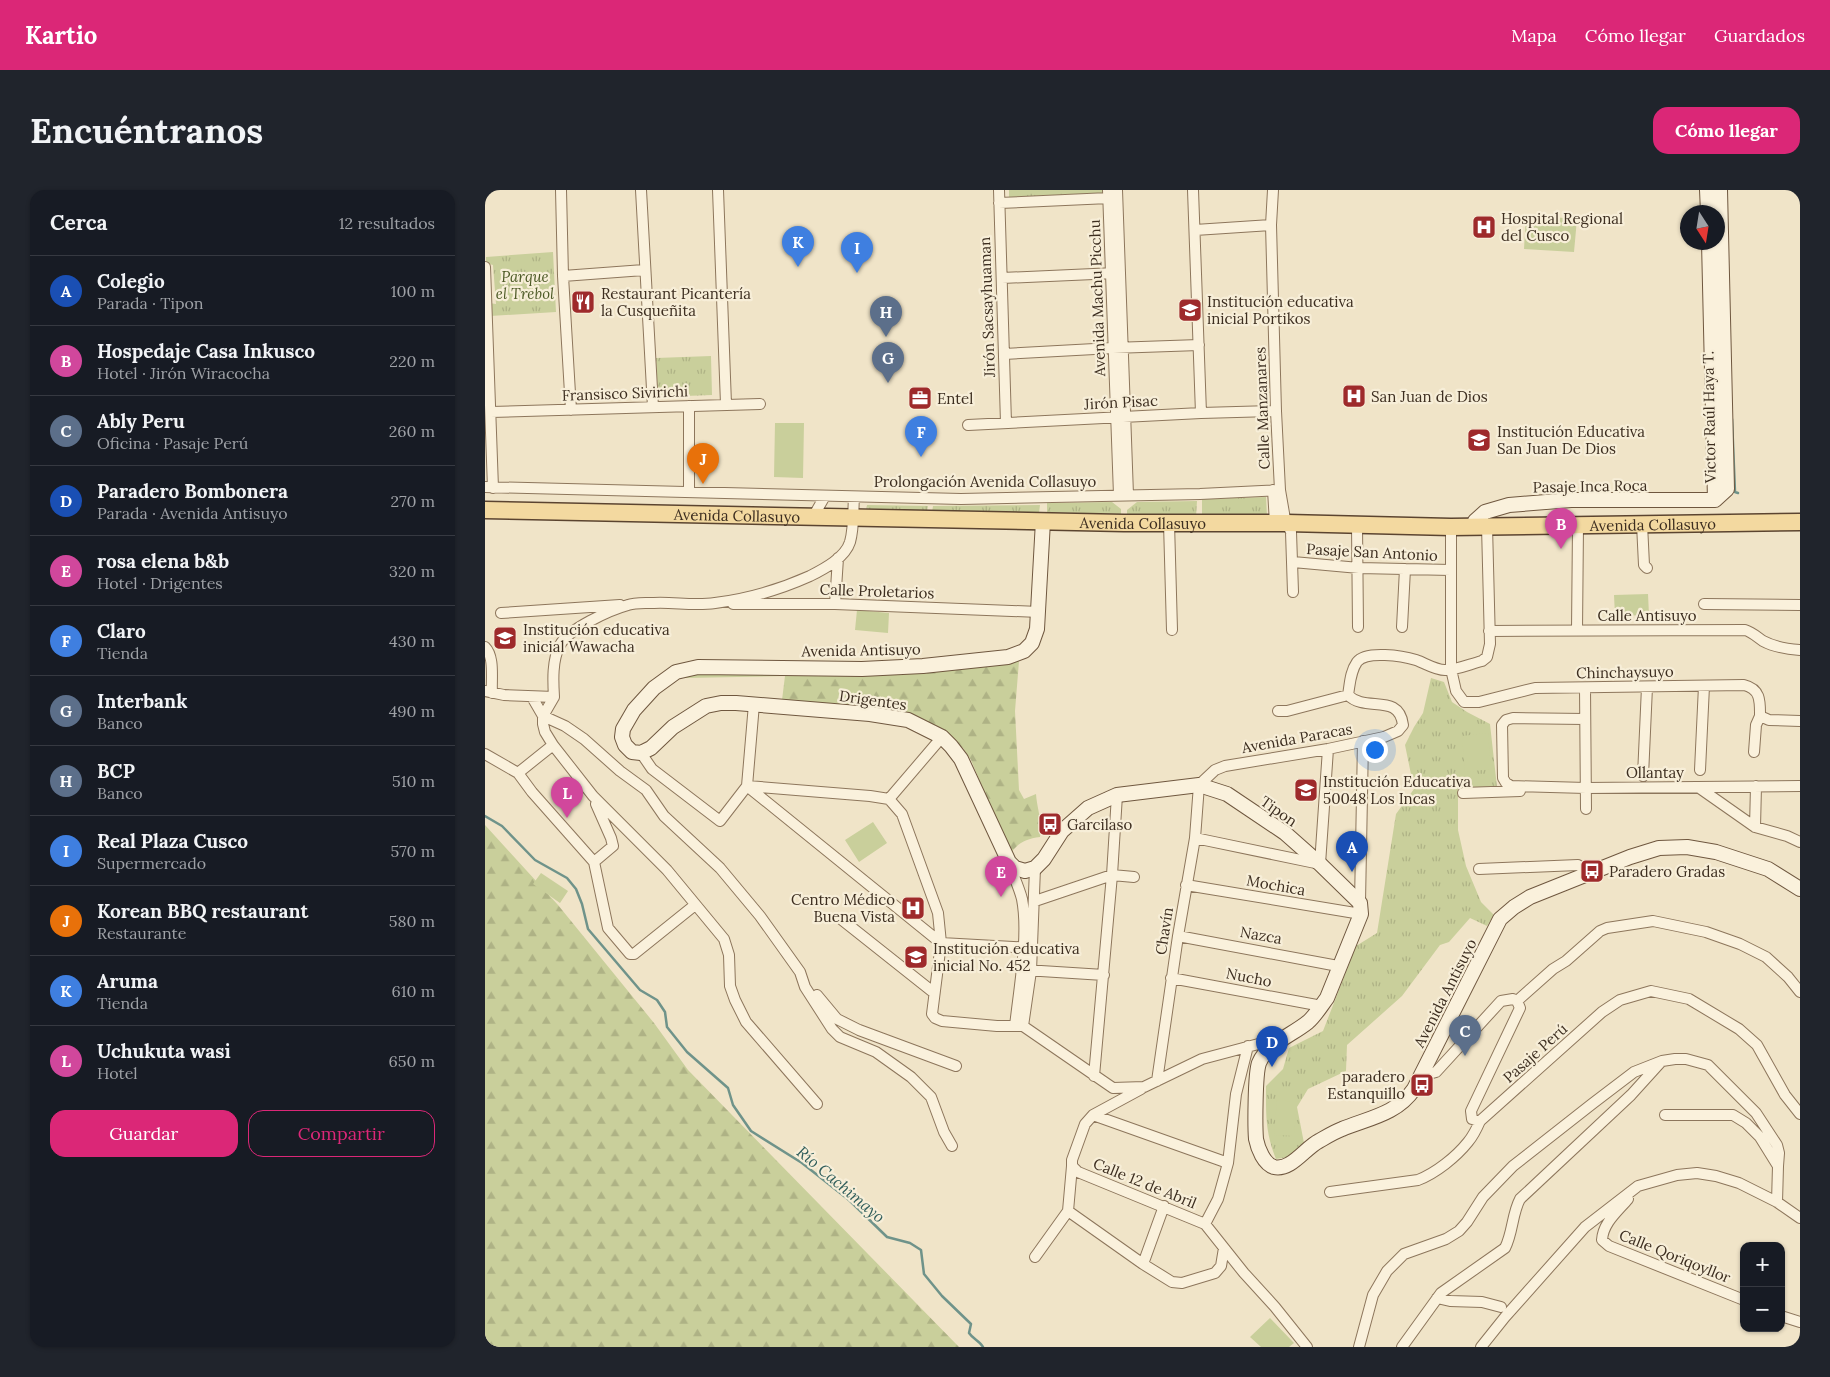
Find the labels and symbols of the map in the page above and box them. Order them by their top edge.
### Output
north arrow [1680,205,1725,250]
place label: Hospital Regional del Cusco [1501,209,1623,245]
hospital icon: Hospital Regional del Cusco [1471,214,1497,240]
street label: Avenida Machu Picchu [1085,219,1109,378]
pin: K [782,226,814,267]
pin: I [841,232,873,273]
street label: Jirón Sacsayhuaman [975,236,999,379]
park label: Parque el Trebol [496,267,555,303]
place label: Restaurant Picantería la Cusqueñita [601,284,751,320]
restaurant icon: Restaurant Picantería la Cusqueñita [570,289,596,315]
place label: Institución educativa inicial Portikos [1207,292,1354,328]
pin: H [870,296,902,337]
school or university icon: Institución educativa inicial Portikos [1177,297,1203,323]
pin: G [872,342,904,383]
street label: Calle Manzanares [1250,346,1274,470]
street label: Victor Raúl Haya T. [1698,351,1720,484]
street label: Fransisco Sivirichi [562,381,688,405]
hospital icon: San Juan de Dios [1341,383,1367,409]
office icon: Entel [907,385,933,411]
place label: San Juan de Dios [1371,387,1488,406]
place label: Entel [937,389,973,408]
street label: Jirón Pisac [1083,391,1158,413]
pin: F [905,416,937,457]
place label: Institución Educativa San Juan De Dios [1497,422,1645,458]
school or university icon: Institución Educativa San Juan De Dios [1466,427,1492,453]
pin: J [687,443,719,484]
street label: Prolongación Avenida Collasuyo [874,472,1096,491]
street label: Pasaje Inca Roca [1532,475,1648,497]
street label: Avenida Collasuyo [673,504,801,526]
pin: B [1545,508,1577,549]
street label: Avenida Collasuyo [1078,513,1206,533]
street label: Avenida Collasuyo [1588,514,1716,535]
street label: Pasaje San Antonio [1306,539,1438,565]
street label: Calle Proletarios [819,580,935,602]
street label: Calle Antisuyo [1597,606,1697,625]
place label: Institución educativa inicial Wawacha [523,620,670,656]
school or university icon: Institución educativa inicial Wawacha [492,625,518,651]
street label: Avenida Antisuyo [800,639,921,661]
street label: Chinchaysuyo [1576,662,1674,682]
street label: Drigentes [838,686,908,714]
street label: Avenida Paracas [1239,719,1354,757]
your location [1362,737,1388,763]
street label: Ollantay [1626,763,1684,782]
place label: Institución Educativa 50048 Los Incas [1323,772,1471,808]
pin: L [551,777,583,818]
school or university icon: Institución Educativa 50048 Los Incas [1293,777,1319,803]
street label: Tipon [1257,792,1301,830]
bus stop icon: Garcilaso [1037,811,1063,837]
place label: Garcilaso [1067,815,1133,834]
pin: A [1336,831,1368,872]
pin: E [985,856,1017,897]
bus stop icon: Paradero Gradas [1579,858,1605,884]
place label: Paradero Gradas [1609,862,1725,881]
street label: Mochica [1245,870,1307,900]
place label: Centro Médico Buena Vista [791,890,895,926]
hospital icon: Centro Médico Buena Vista [900,895,926,921]
street label: Chavín [1151,906,1177,956]
street label: Nazca [1238,922,1284,948]
street label: Avenida Antisuyo [1409,935,1481,1051]
place label: Institución educativa inicial No. 452 [933,939,1080,975]
school or university icon: Institución educativa inicial No. 452 [903,944,929,970]
street label: Nucho [1225,963,1274,991]
pin: C [1449,1015,1481,1056]
street label: Pasaje Perú [1499,1019,1571,1087]
pin: D [1256,1026,1288,1067]
place label: paradero Estanquillo [1327,1067,1405,1103]
bus stop icon: paradero Estanquillo [1409,1072,1435,1098]
water label: Río Cachimayo [793,1141,889,1227]
street label: Calle 12 de Abril [1090,1154,1200,1212]
street label: Calle Qoriqoyllor [1617,1225,1734,1287]

